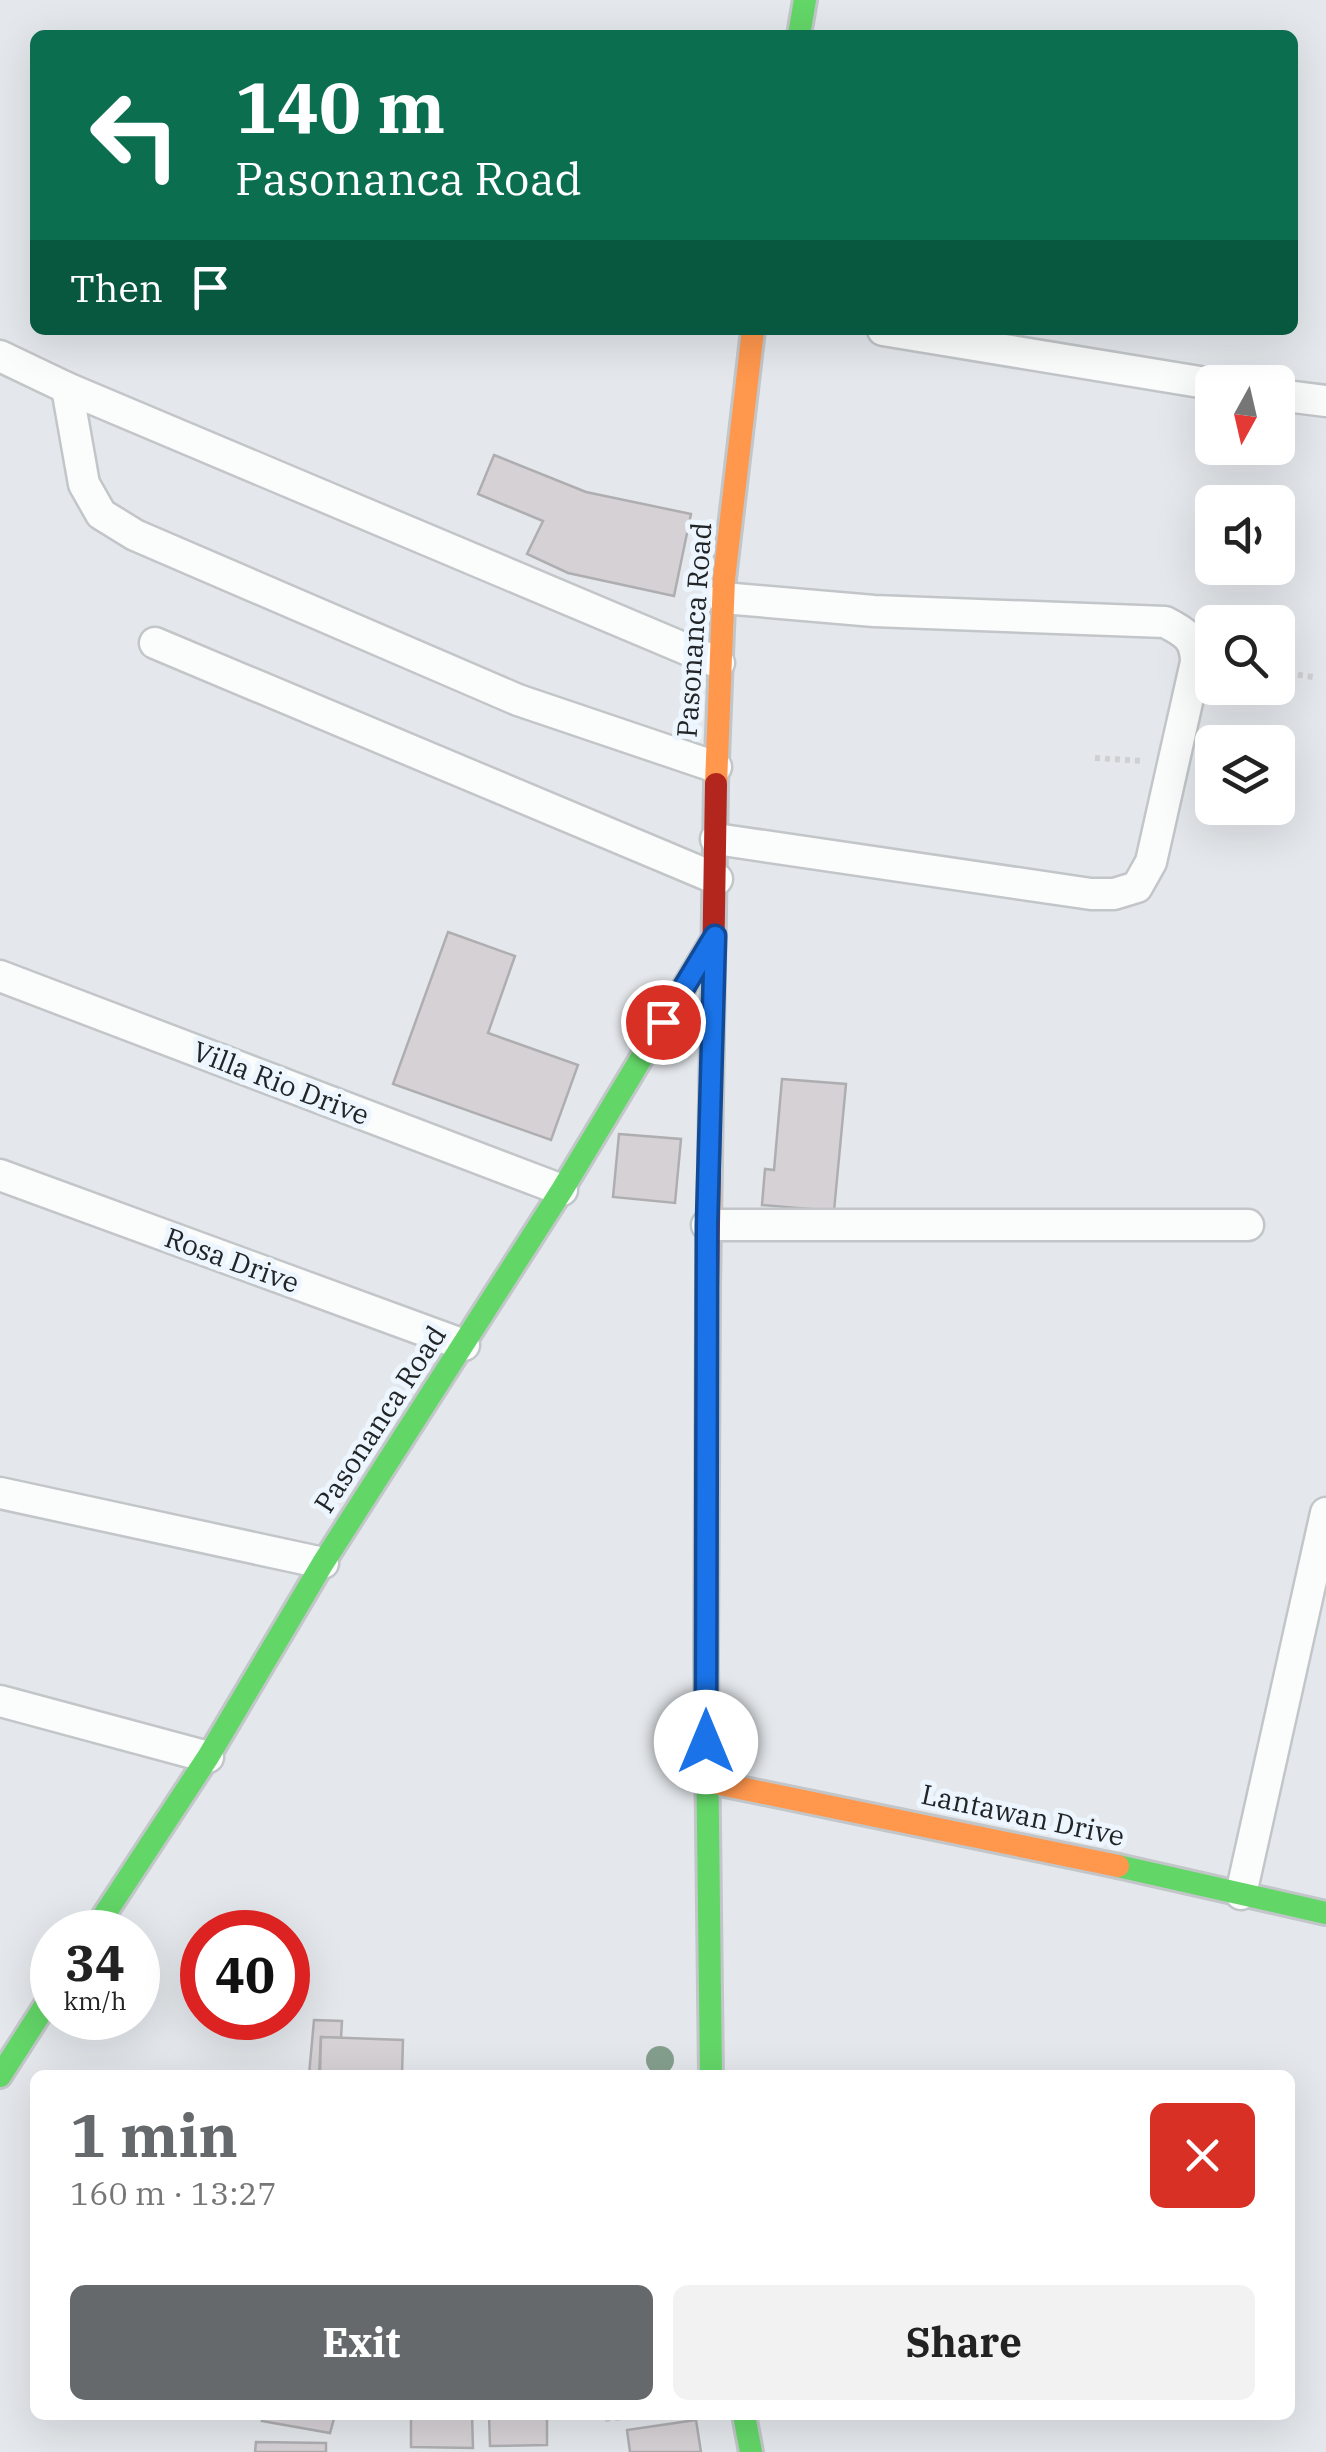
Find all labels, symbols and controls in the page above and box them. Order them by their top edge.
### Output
text: 140 m [235,61,445,152]
icon: left [70,70,200,200]
text: Pasonanca Road [235,149,582,207]
icon: arrive [183,260,238,315]
text: Then [70,263,163,312]
north arrow [1195,365,1295,465]
map controls [1195,365,1295,825]
button: sound [1195,485,1295,585]
street label: Pasonanca Road [668,521,719,739]
button: search [1195,605,1295,705]
button: layers [1195,725,1295,825]
pin [621,980,706,1065]
icon: arrive [636,995,691,1050]
street label: Villa Rio Drive [188,1032,375,1133]
street label: Rosa Drive [160,1218,304,1301]
street label: Pasonanca Road [305,1318,454,1519]
position arrow [654,1690,758,1794]
street label: Lantawan Drive [918,1775,1128,1854]
speed limit sign: 40 [180,1910,310,2040]
text: 34 [65,1930,125,1995]
text: km/h [63,1984,127,2017]
text: 1 min [70,2095,238,2174]
button: close [1150,2103,1255,2208]
text: 160 m · 13:27 [70,2172,277,2214]
button: Exit [70,2285,653,2400]
button: Share [673,2285,1255,2400]

